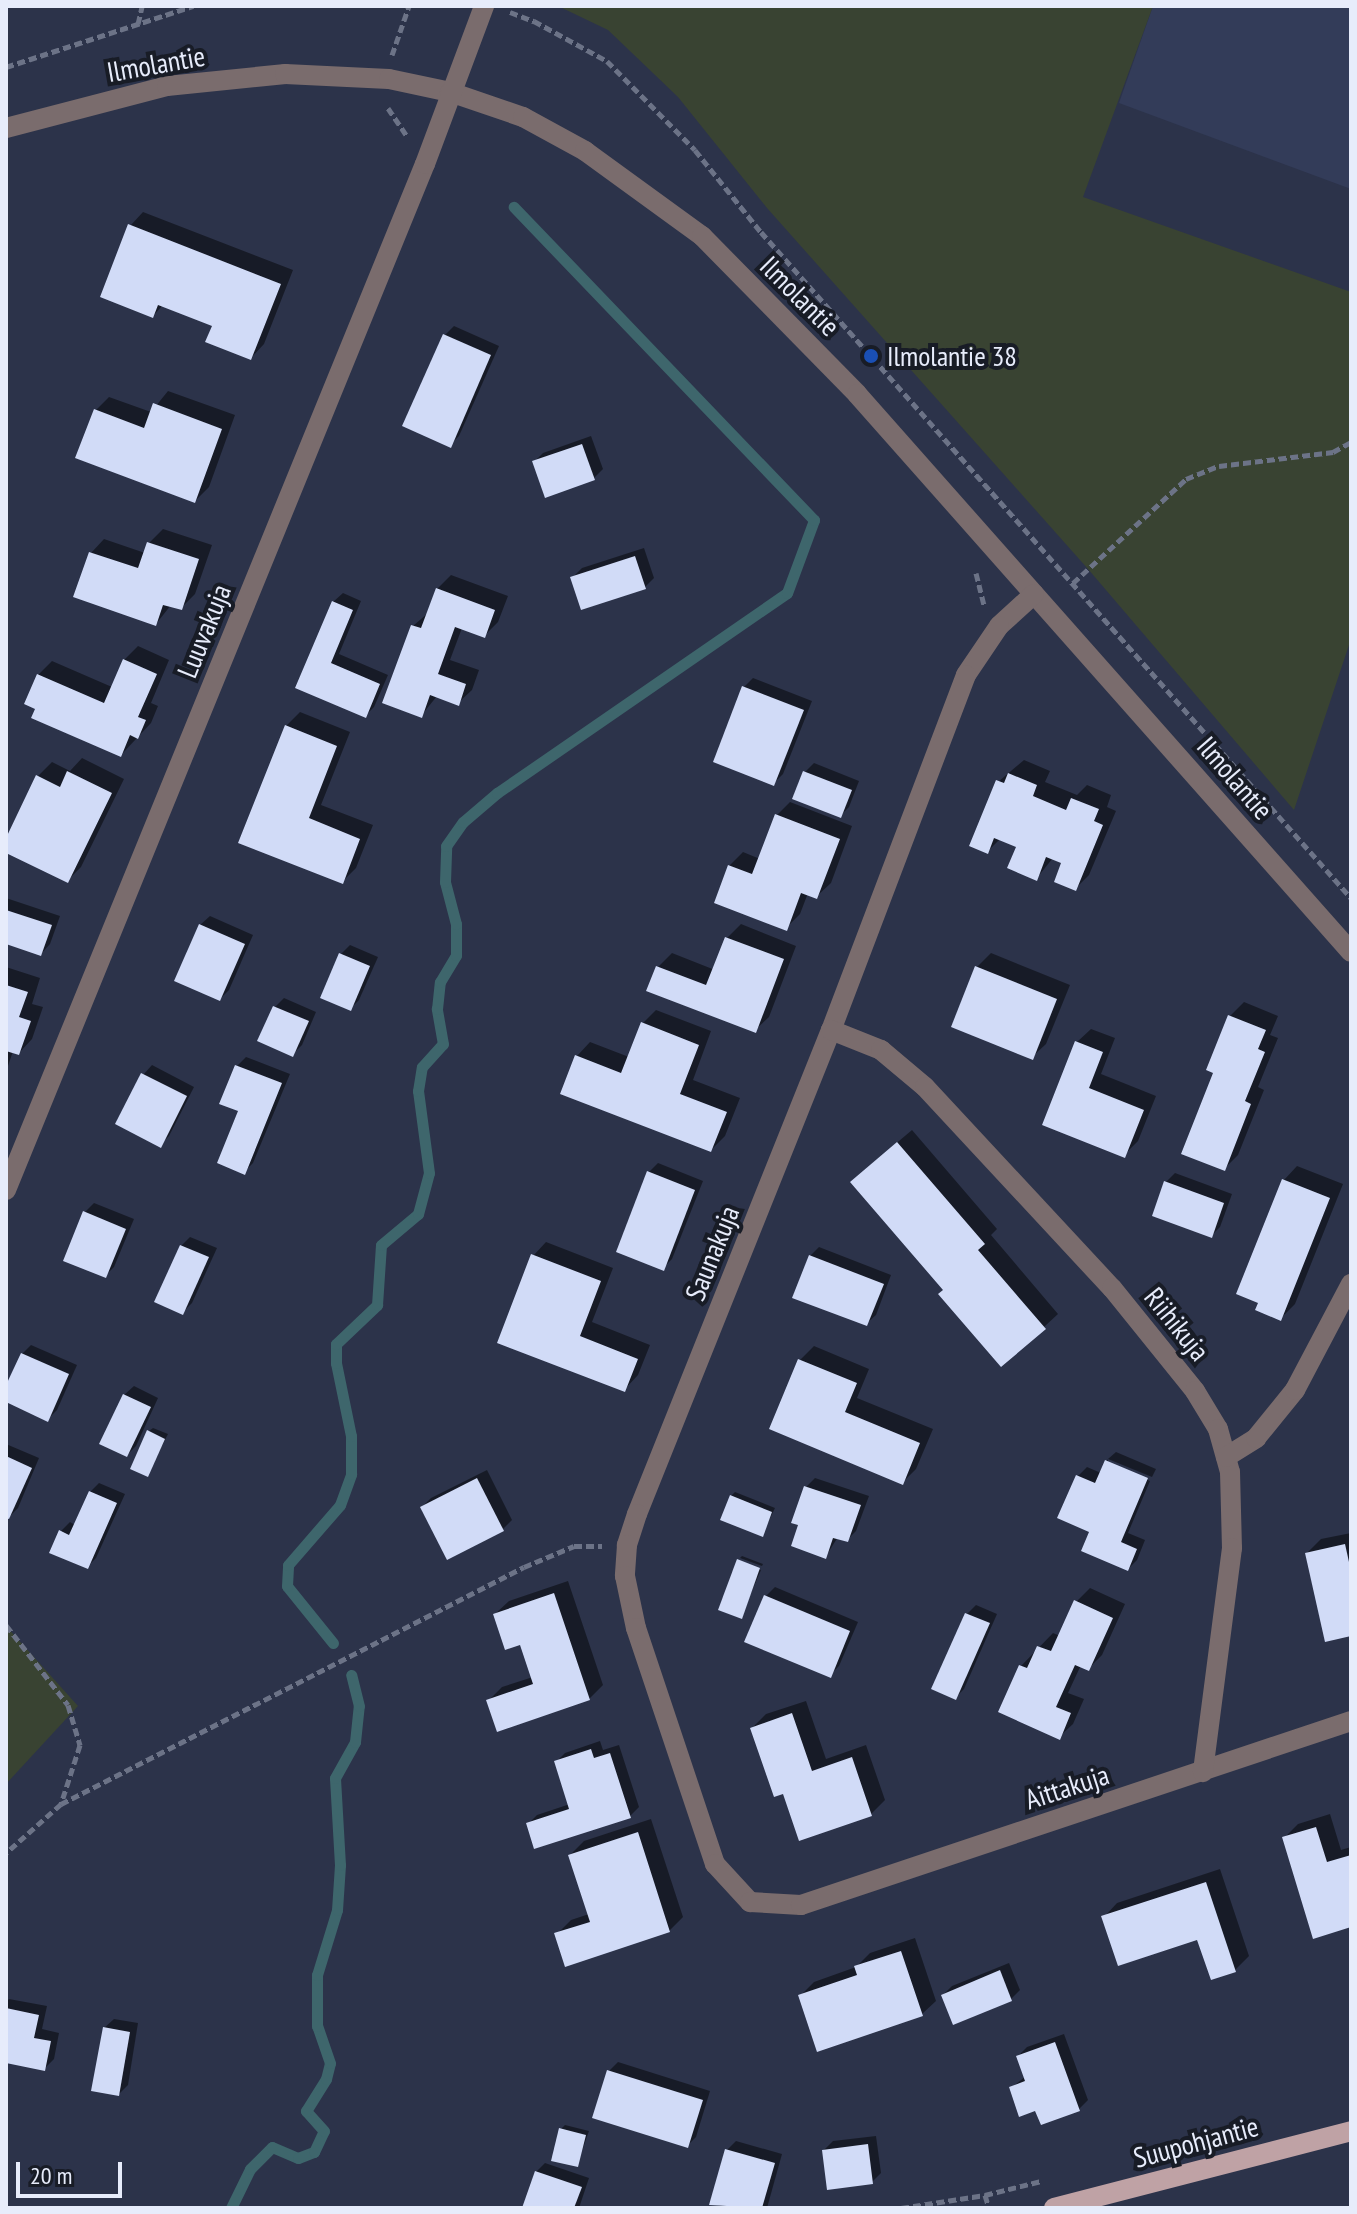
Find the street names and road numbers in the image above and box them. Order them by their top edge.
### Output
street label: Ilmolantie [104,39,208,89]
street label: Ilmolantie [753,249,847,343]
street label: Luuvakuja [170,579,238,683]
street label: Ilmolantie [1190,730,1280,826]
street label: Saunakuja [678,1201,746,1305]
street label: Riihikuja [1137,1281,1217,1367]
street label: Aittakuja [1021,1758,1113,1816]
street label: Suupohjantie [1130,2109,1262,2175]

